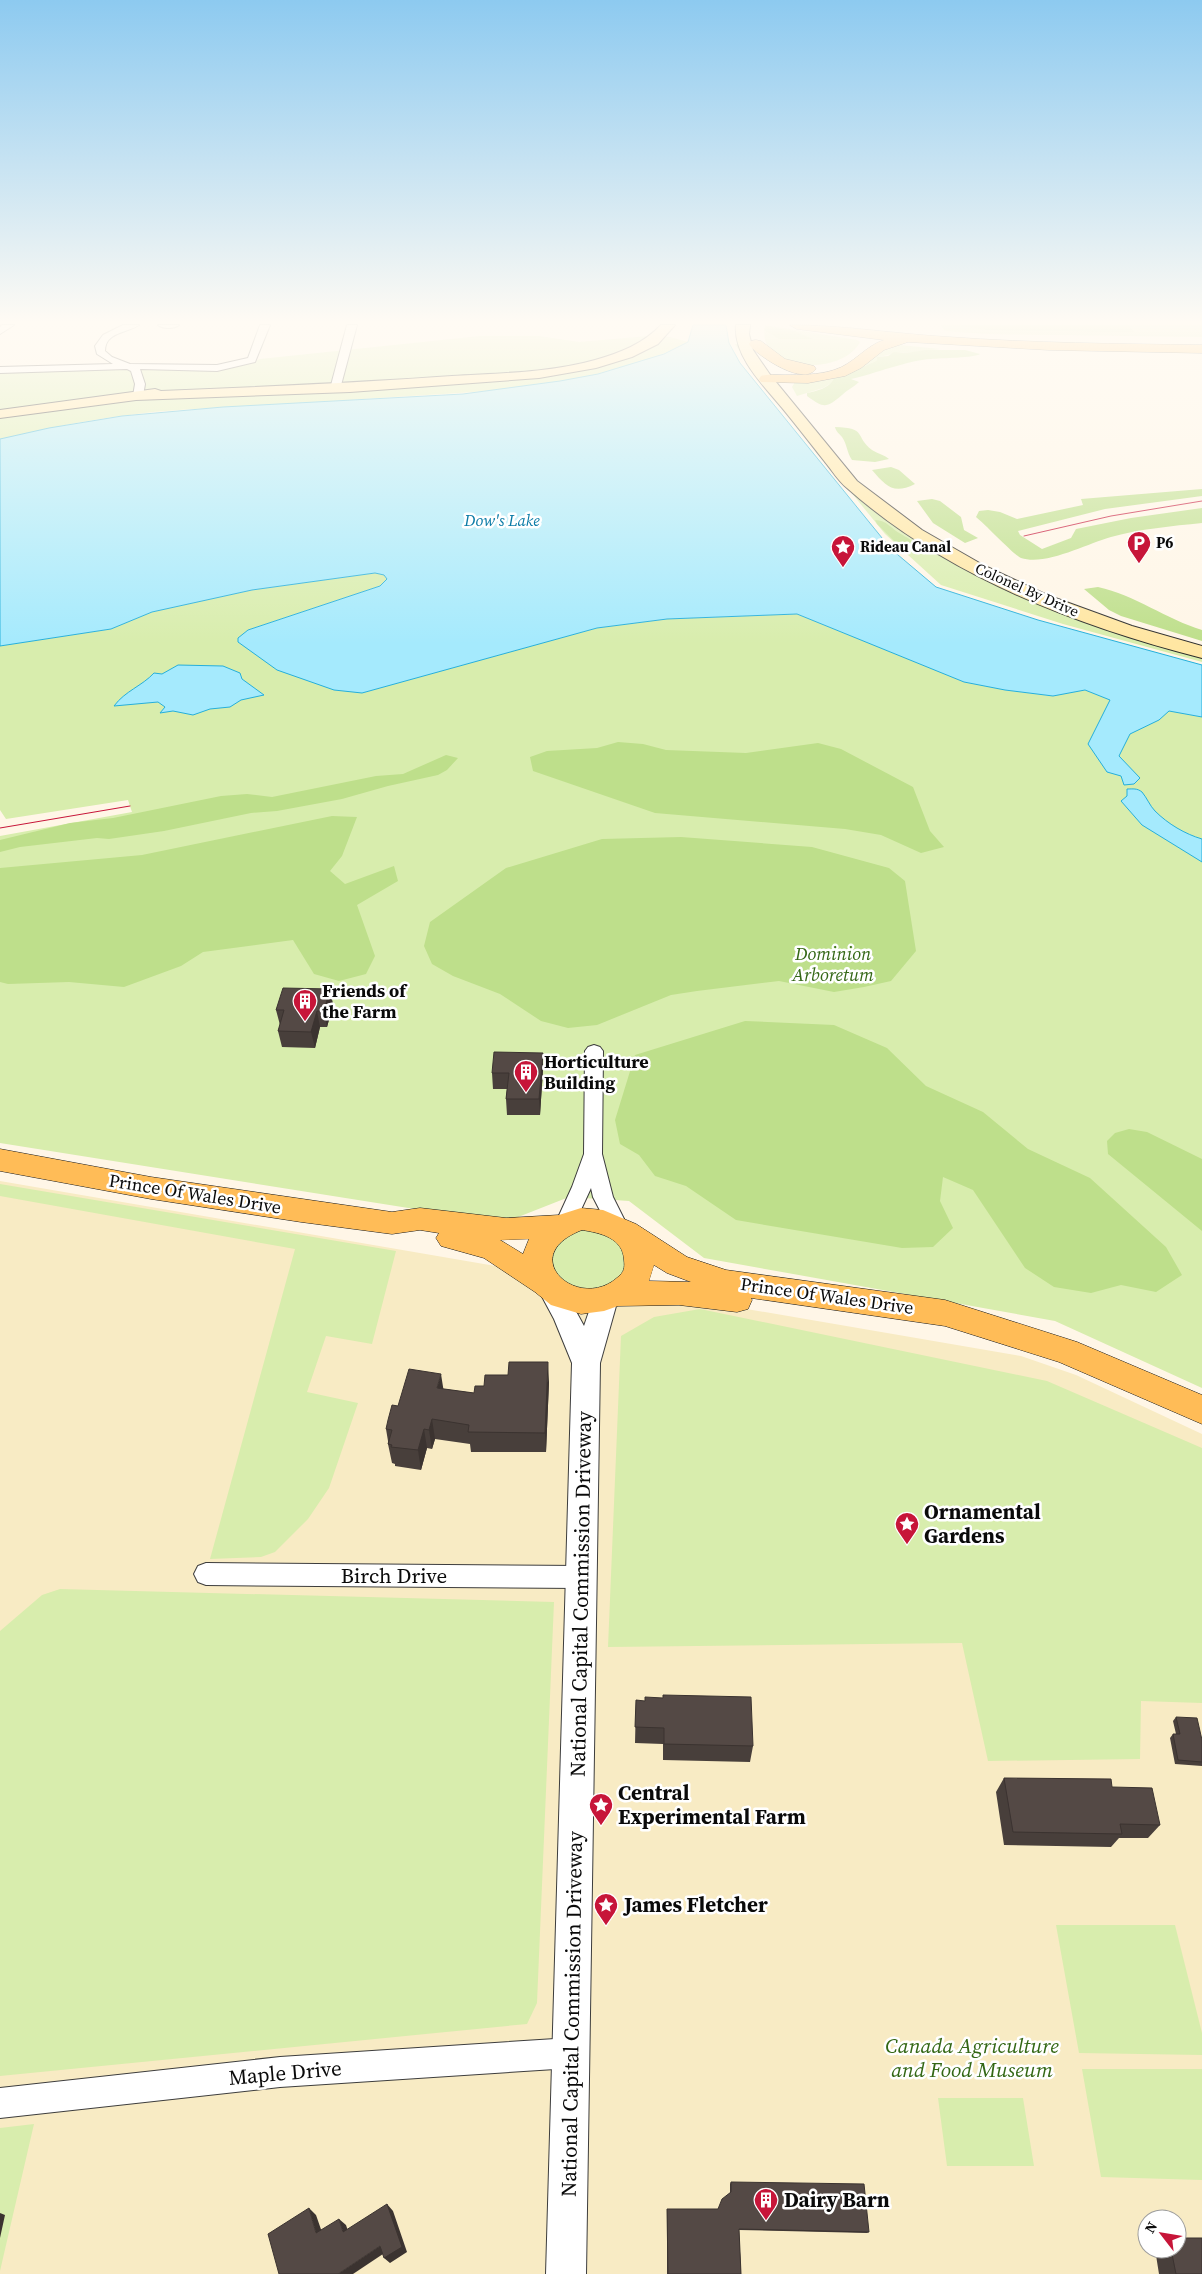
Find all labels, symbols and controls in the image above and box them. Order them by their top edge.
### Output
water label: Dow's Lake [463,509,540,531]
parking icon: P6 [1126,530,1152,564]
place label: P6 [1156,532,1173,553]
place icon: Rideau Canal [830,534,856,568]
place label: Rideau Canal [860,536,951,557]
street label: Colonel By Drive [972,557,1083,622]
park label: Dominion Arboretum [791,941,874,987]
place label: Friends of the Farm [322,978,408,1024]
building icon: Friends of the Farm [292,988,318,1022]
place label: Horticulture Building [544,1049,649,1095]
building icon: Horticulture Building [513,1059,539,1093]
street label: Prince Of Wales Drive [107,1168,283,1219]
street label: Prince Of Wales Drive [739,1271,915,1320]
street label: National Capital Commission Driveway [563,1411,598,1777]
place label: Ornamental Gardens [924,1497,1041,1550]
place icon: Ornamental Gardens [894,1511,920,1545]
street label: Birch Drive [341,1561,447,1590]
place label: Central Experimental Farm [618,1778,806,1831]
place icon: Central Experimental Farm [588,1792,614,1826]
street label: National Capital Commission Driveway [554,1831,589,2197]
place label: James Fletcher [622,1890,768,1919]
place icon: James Fletcher [593,1892,619,1926]
park label: Canada Agriculture and Food Museum [885,2031,1059,2084]
street label: Maple Drive [227,2053,343,2092]
place label: Dairy Barn [784,2185,890,2214]
building icon: Dairy Barn [753,2187,779,2221]
north arrow [1137,2209,1187,2259]
text: N [1140,2218,1162,2237]

